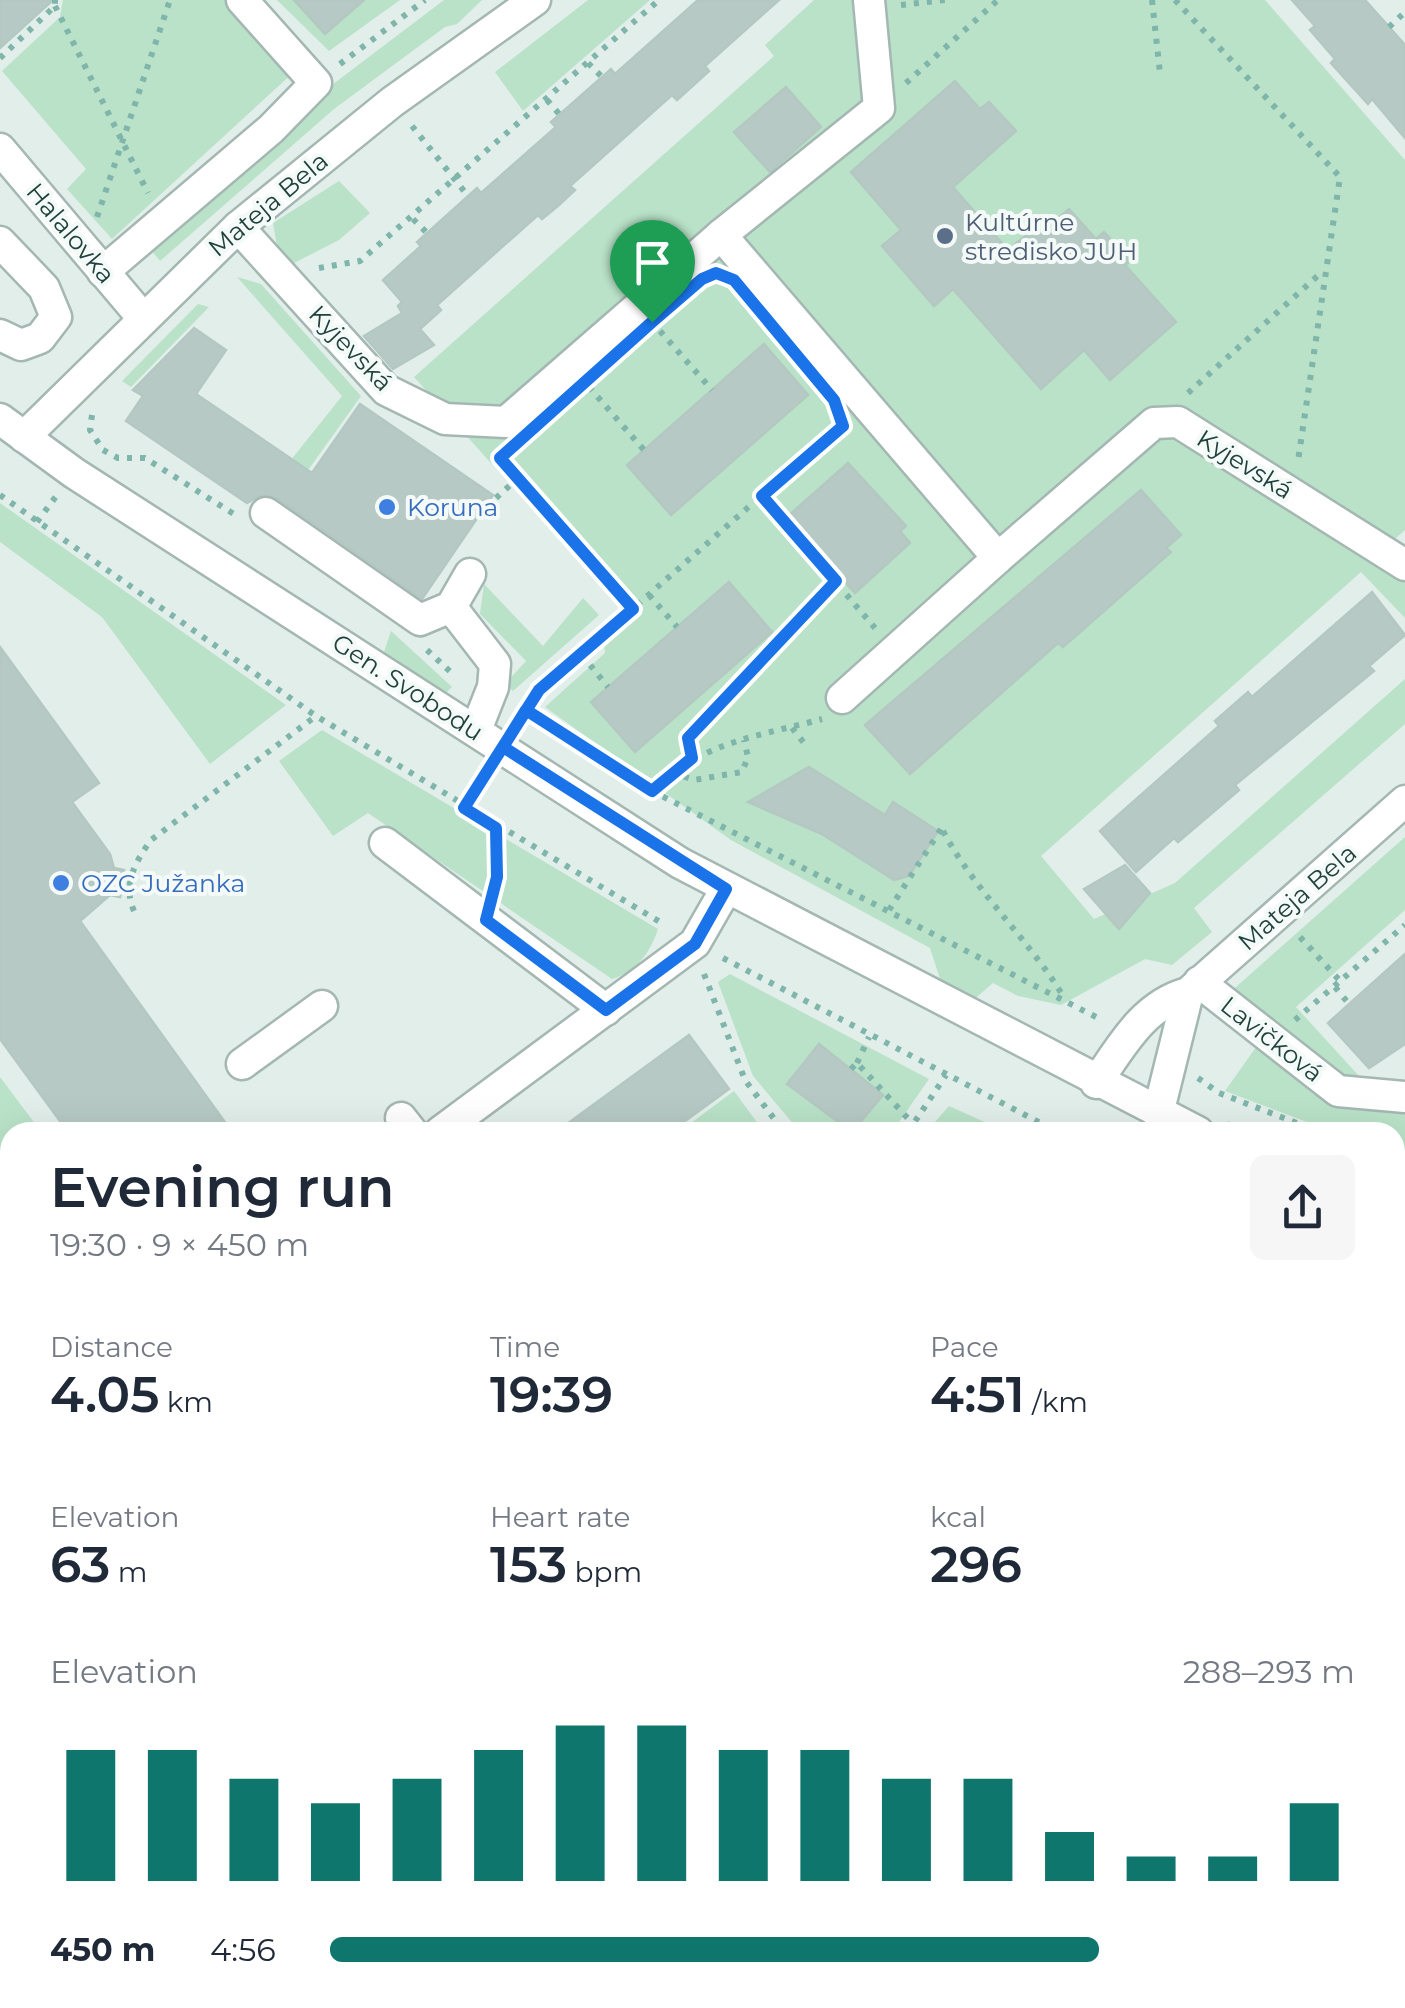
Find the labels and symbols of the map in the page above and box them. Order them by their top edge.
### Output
street label: Mateja Bela [202,145,334,263]
street label: Halalovka [20,177,122,289]
place label: Kultúrne stredisko JUH [965,207,1137,266]
pin [610,220,695,323]
marker: Kultúrne stredisko JUH [934,225,956,247]
street label: Kyjevská [303,299,399,397]
street label: Kyjevská [1191,423,1299,505]
place label: Koruna [407,492,498,522]
marker: Koruna [376,496,398,518]
street label: Gen. Svobodu [327,627,489,747]
street label: Mateja Bela [1232,838,1362,956]
place label: OZC Južanka [81,868,245,898]
marker: OZC Južanka [50,872,72,894]
street label: Lavičková [1215,990,1329,1088]

